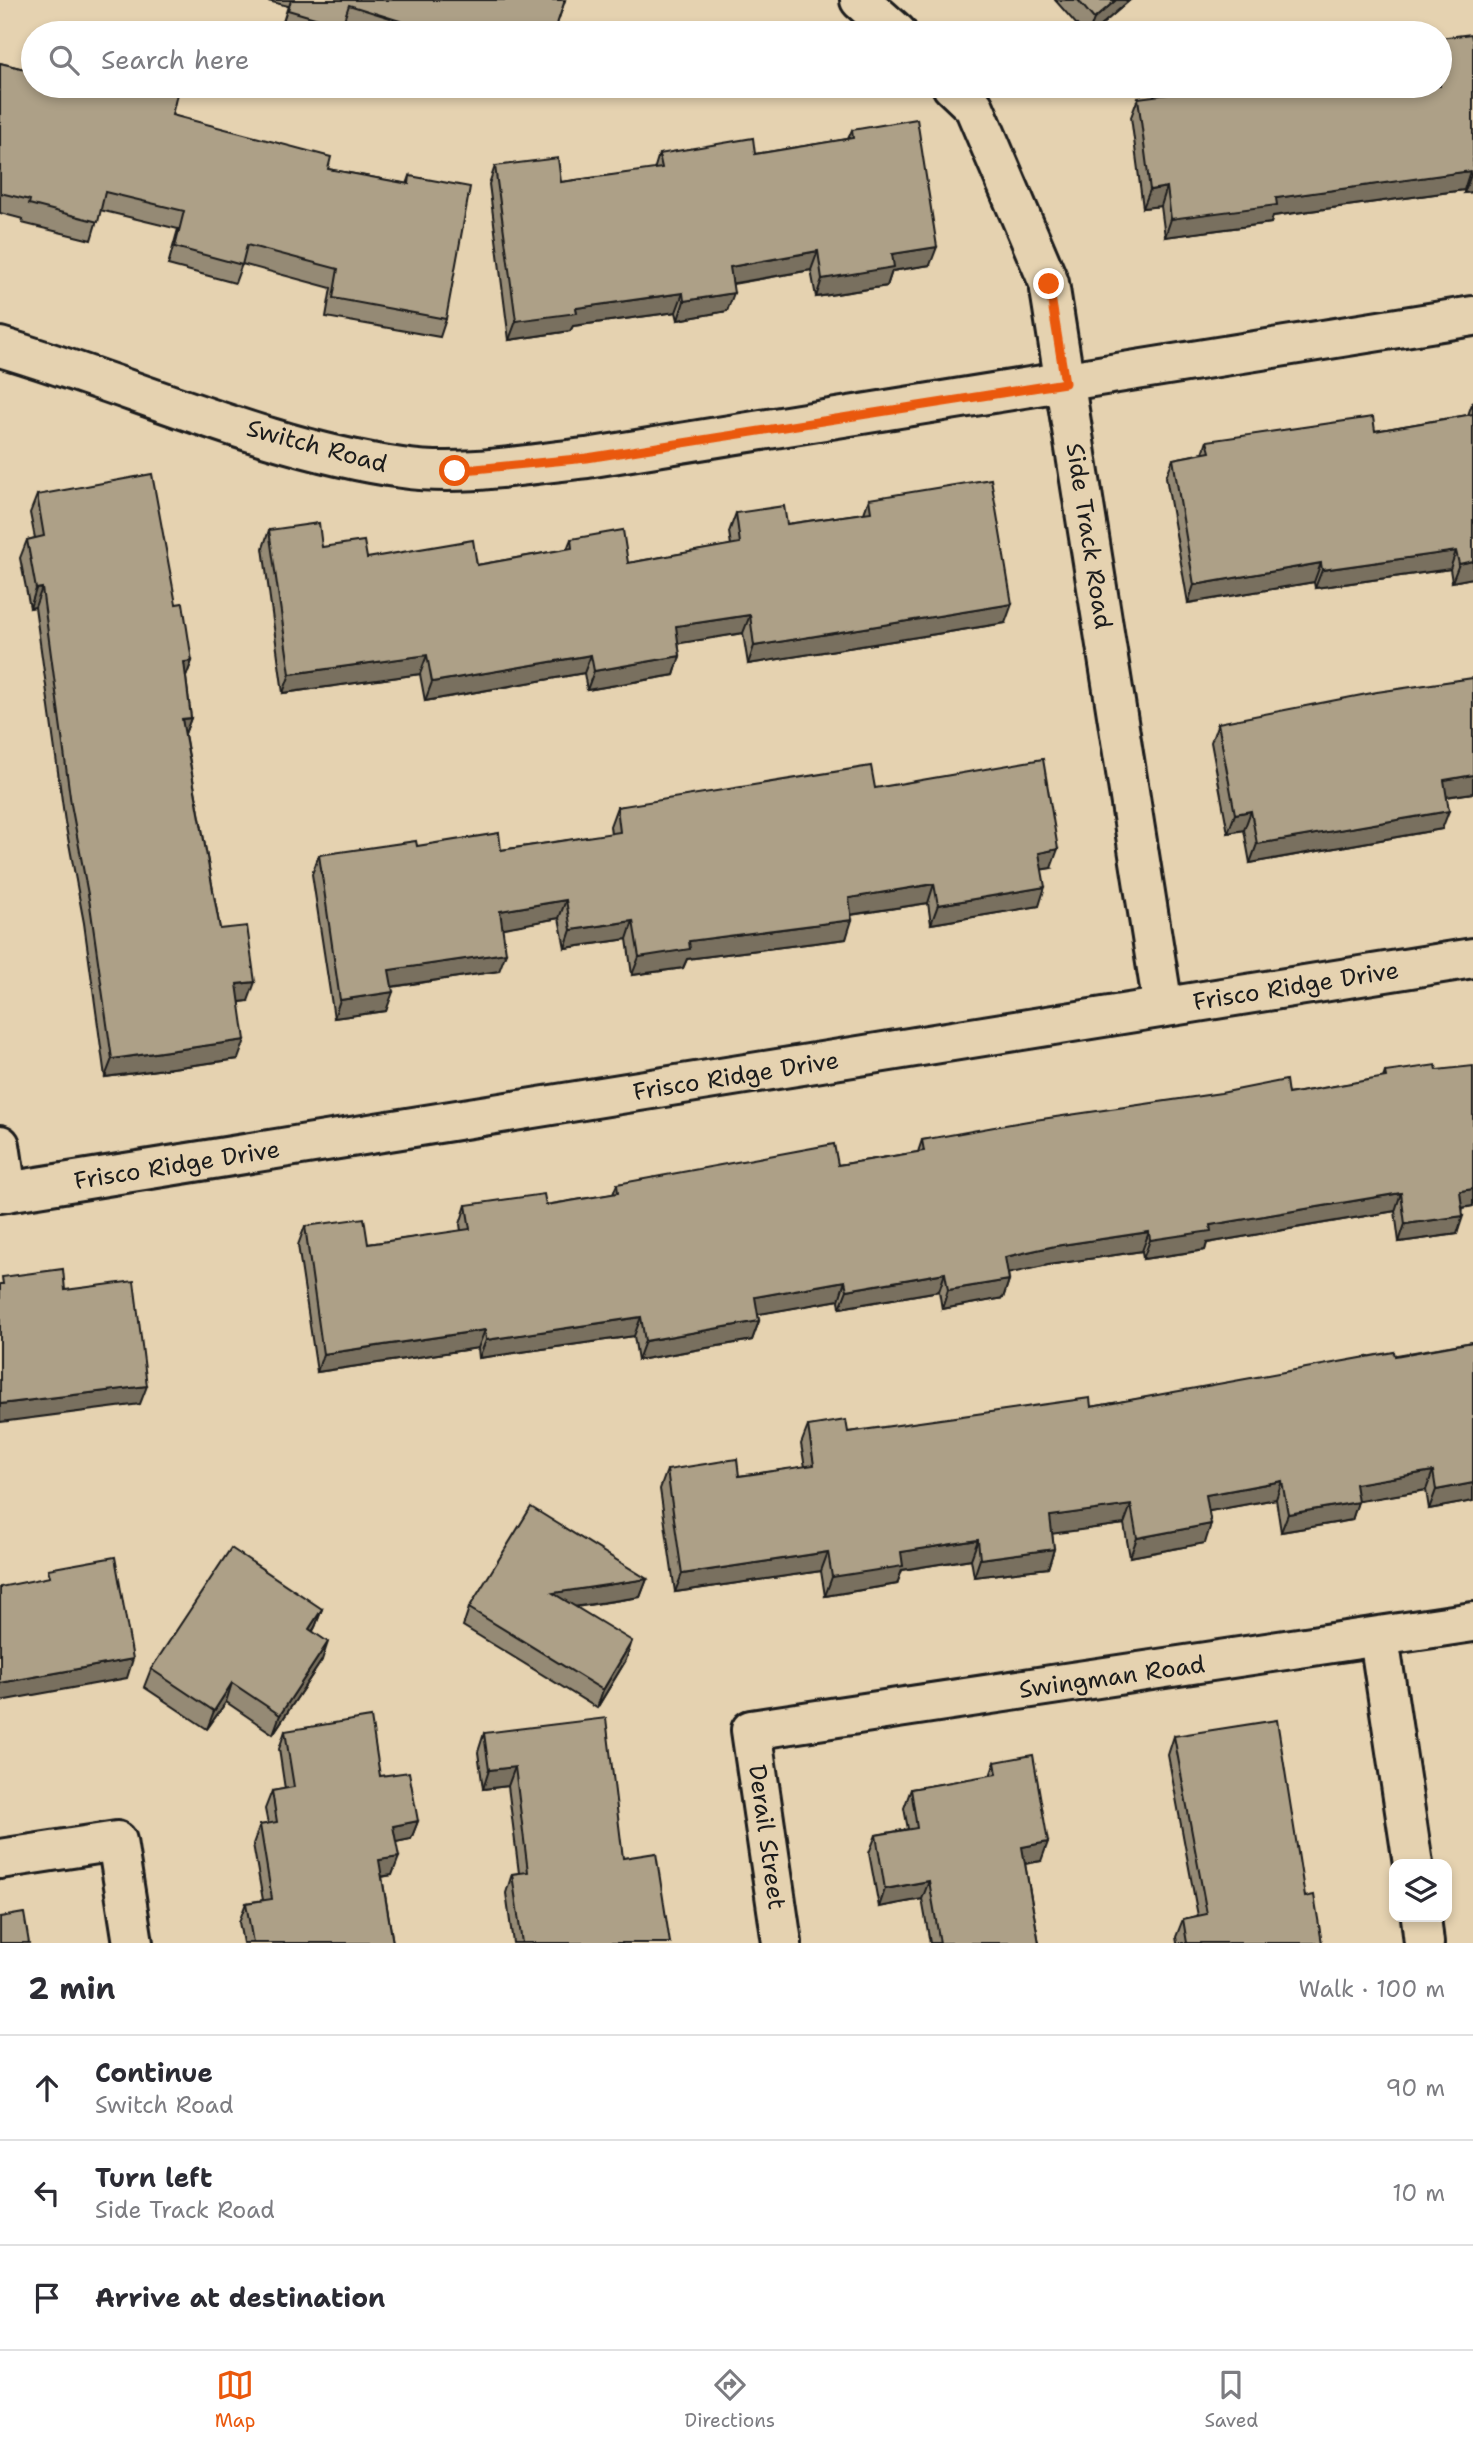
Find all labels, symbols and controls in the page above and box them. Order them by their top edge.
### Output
search box [21,21,1452,98]
icon: search [45,41,83,79]
text: Search here [101,42,250,77]
route end [1033,268,1064,299]
street label: Switch Road [243,412,391,480]
street label: Side Track Road [1059,441,1119,631]
route start [439,455,470,486]
street label: Frisco Ridge Drive [1191,954,1401,1018]
street label: Frisco Ridge Drive [631,1044,841,1108]
street label: Frisco Ridge Drive [72,1133,282,1197]
street label: Swingman Road [1017,1648,1207,1706]
street label: Derail Street [741,1763,793,1911]
map controls [1389,1859,1452,1922]
button: layers [1389,1859,1452,1922]
text: 2 min [28,1968,115,2009]
text: Walk · 100 m [1299,1974,1445,2004]
text: Continue [95,2055,213,2090]
icon: ahead [28,2069,66,2107]
text: 90 m [1385,2073,1445,2103]
text: Switch Road [95,2090,233,2120]
text: Turn left [95,2160,212,2195]
icon: left [28,2174,66,2212]
text: 10 m [1392,2178,1445,2208]
text: Side Track Road [95,2195,275,2225]
icon: arrive [28,2279,66,2317]
text: Arrive at destination [95,2280,385,2315]
tab: Map [215,2366,255,2433]
tab: Directions [685,2366,775,2433]
tab: Saved [1204,2366,1258,2433]

